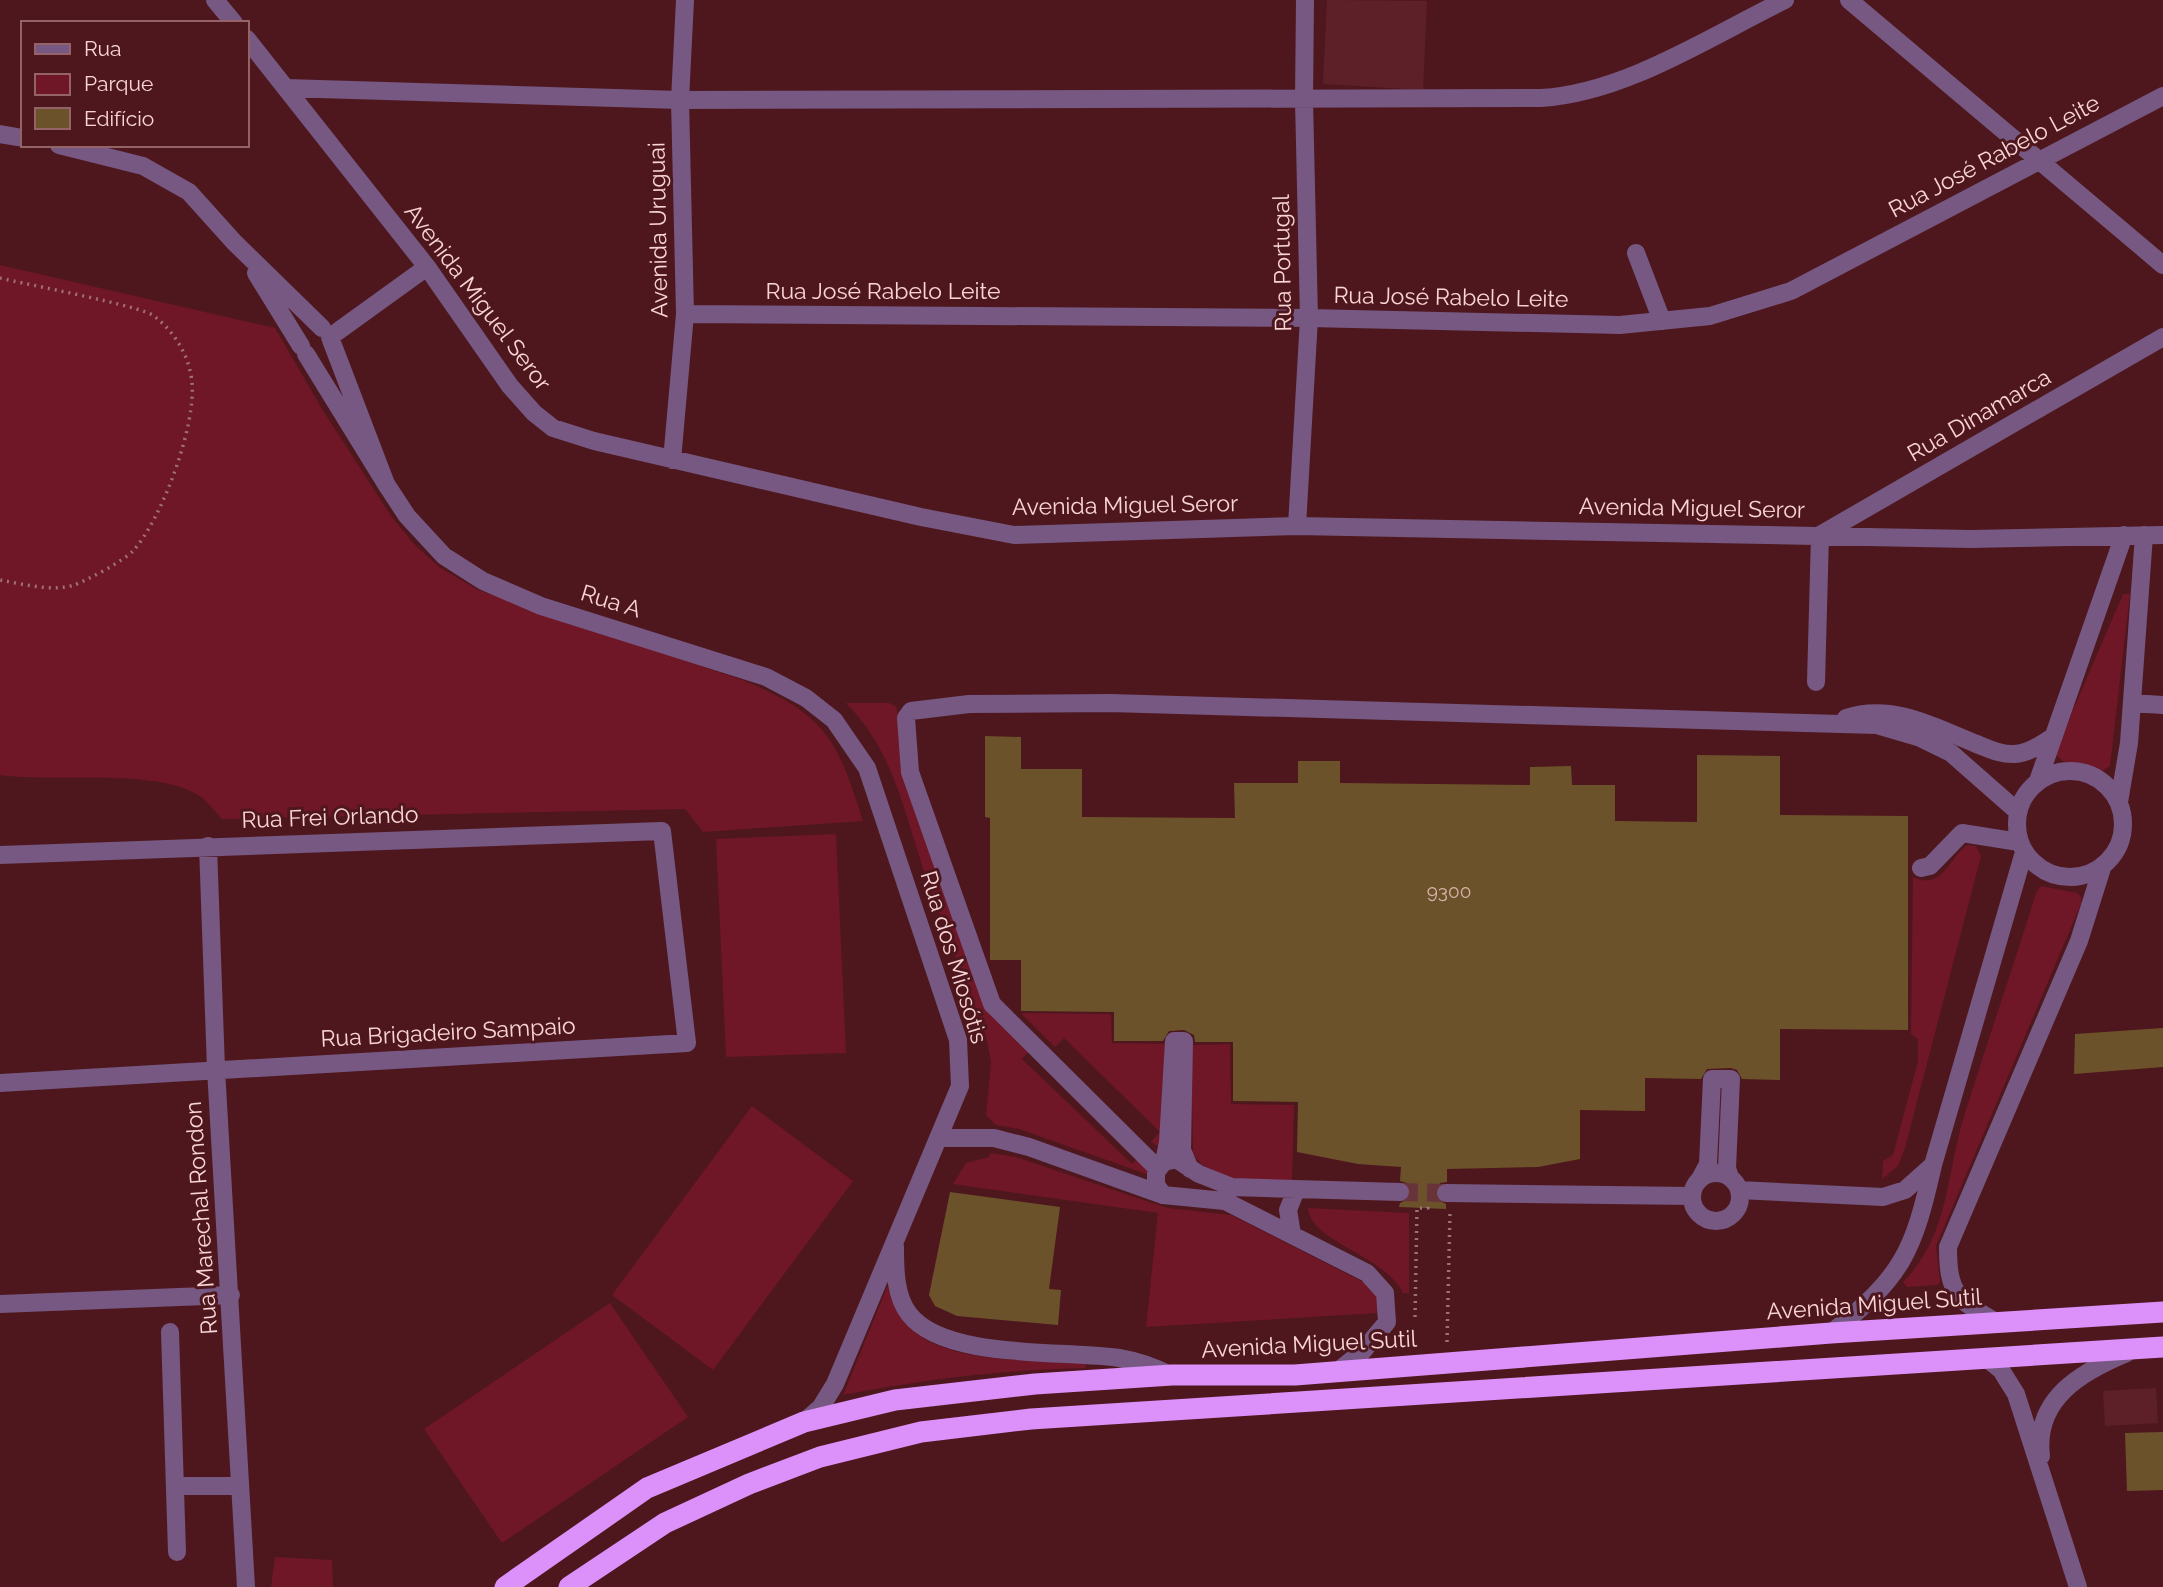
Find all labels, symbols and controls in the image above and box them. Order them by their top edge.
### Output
legend [21,21,248,147]
text: Rua [84,36,121,61]
text: Parque [84,71,153,96]
street label: Rua José Rabelo Leite [1884,89,2104,223]
text: Edifício [84,106,154,131]
street label: Avenida Uruguai [642,142,673,318]
street label: Rua Portugal [1267,193,1296,332]
street label: Avenida Miguel Seror [400,198,557,395]
street label: Rua José Rabelo Leite [766,277,1000,304]
street label: Rua José Rabelo Leite [1333,281,1569,312]
street label: Rua Dinamarca [1902,363,2055,466]
street label: Avenida Miguel Seror [1012,489,1238,520]
street label: Avenida Miguel Seror [1579,492,1805,523]
street label: Rua A [578,579,645,623]
street label: Rua Frei Orlando [241,800,419,833]
street label: Rua dos Miosótis [915,867,994,1046]
house number: 9300 [1427,880,1471,902]
street label: Rua Brigadeiro Sampaio [320,1011,576,1052]
street label: Rua Marechal Rondon [179,1100,222,1336]
street label: Avenida Miguel Sutil [1765,1282,1983,1324]
street label: Avenida Miguel Sutil [1200,1324,1418,1363]

